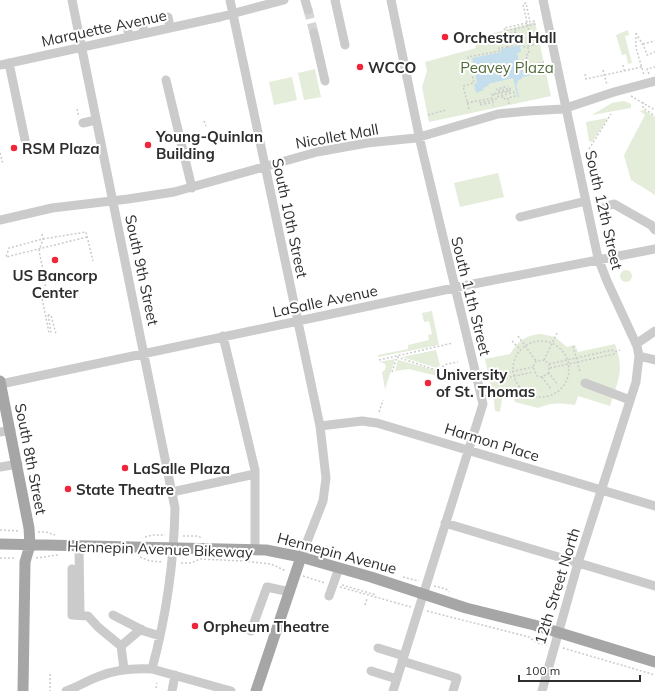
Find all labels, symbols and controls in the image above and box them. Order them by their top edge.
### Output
street label: Marquette Avenue [40,5,168,51]
place label: Orchestra Hall [453,28,557,47]
marker: Orchestra Hall [440,32,450,42]
place label: WCCO [368,58,416,77]
park label: Peavey Plaza [460,58,554,77]
marker: WCCO [355,62,365,72]
street label: Nicollet Mall [294,119,380,153]
place label: Young-Quinlan Building [155,127,263,163]
place label: RSM Plaza [22,139,100,158]
marker: Young-Quinlan Building [143,140,153,150]
marker: RSM Plaza [9,143,19,153]
street label: South 12th Street [581,148,627,272]
street label: South 10th Street [268,156,312,280]
street label: South 9th Street [121,213,163,327]
street label: South 11th Street [447,235,495,357]
marker: US Bancorp Center [50,255,60,265]
place label: US Bancorp Center [12,266,98,302]
street label: LaSalle Avenue [271,281,379,321]
place label: University of St. Thomas [436,365,535,401]
marker: University of St. Thomas [423,378,433,388]
street label: South 8th Street [11,402,51,516]
street label: Harmon Place [442,419,542,465]
place label: LaSalle Plaza [133,459,230,478]
marker: LaSalle Plaza [120,463,130,473]
place label: State Theatre [76,480,174,499]
marker: State Theatre [63,484,73,494]
street label: 12th Street North [530,525,584,647]
street label: Hennepin Avenue [275,528,399,578]
street label: Hennepin Avenue Bikeway [67,536,253,562]
place label: Orpheum Theatre [203,617,329,636]
marker: Orpheum Theatre [190,621,200,631]
scale bar [519,657,640,683]
text: 100 m [525,663,560,678]

